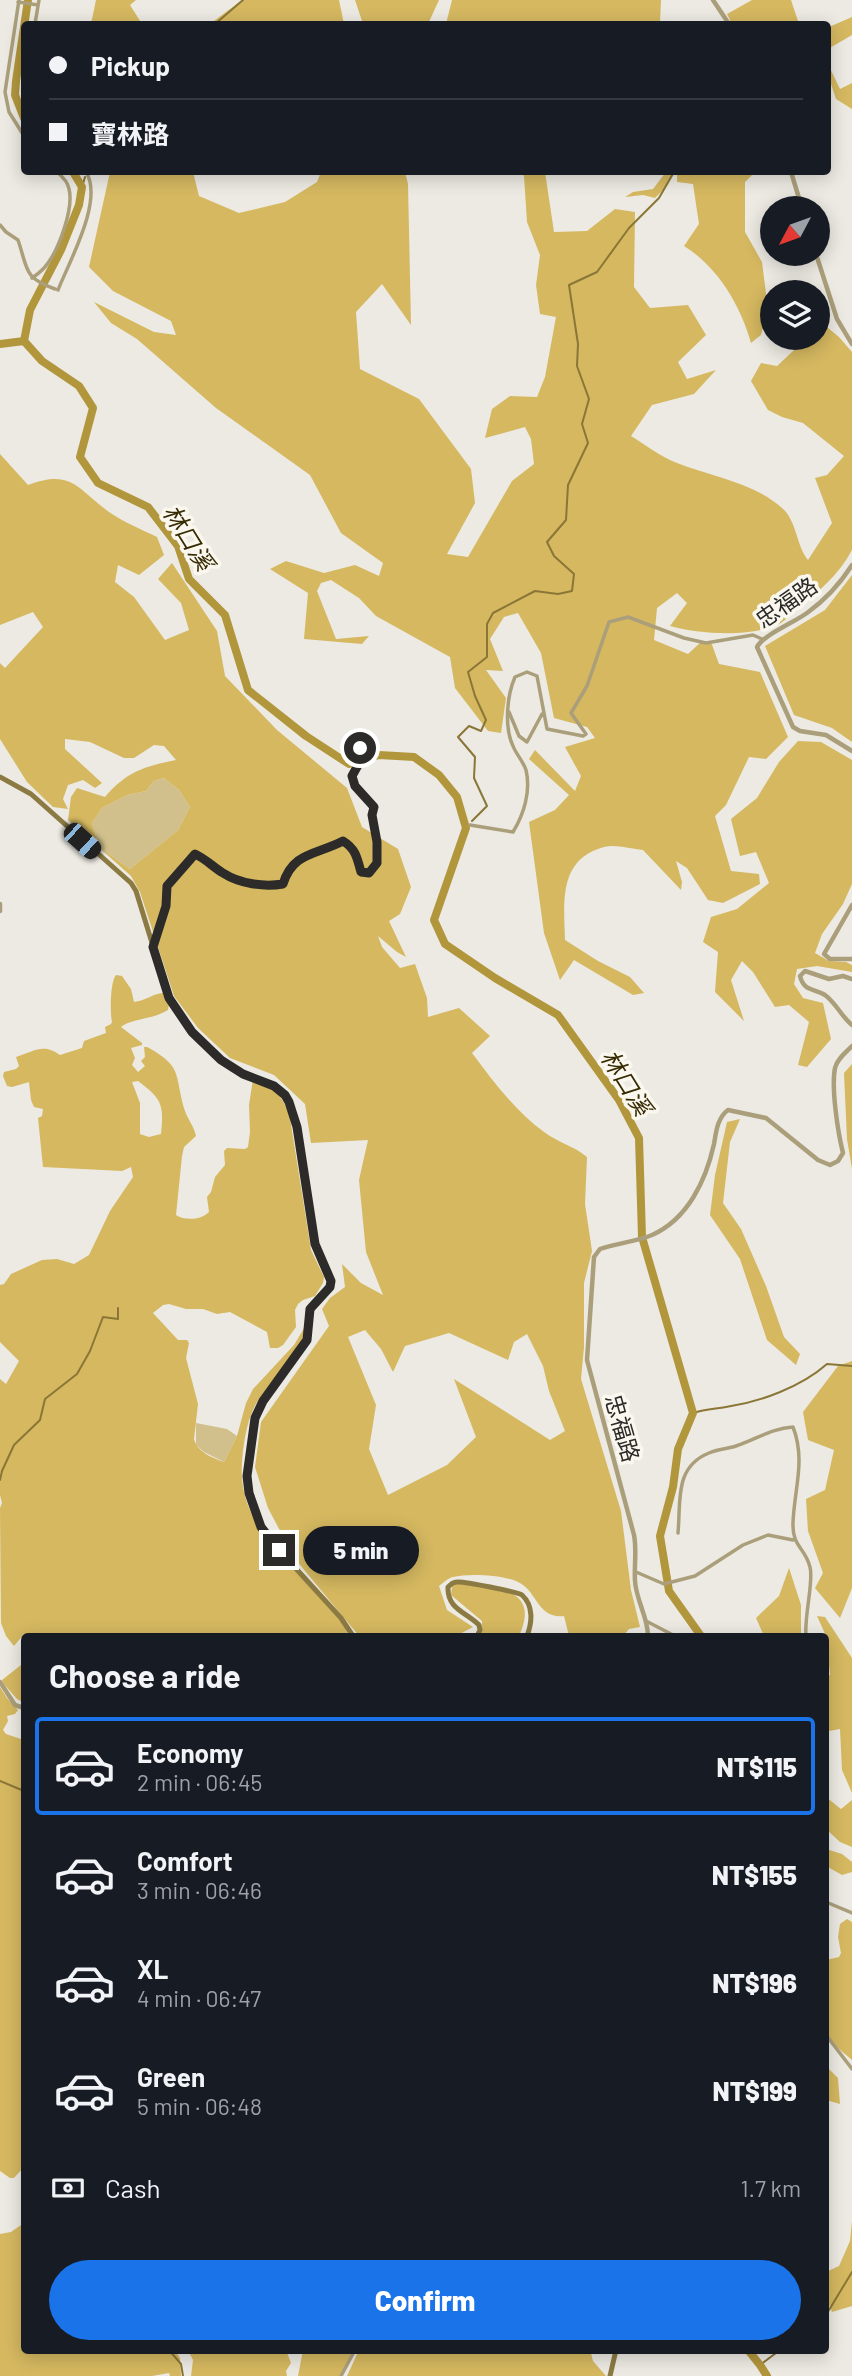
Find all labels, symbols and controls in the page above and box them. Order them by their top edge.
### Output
text: Pickup [91,50,170,81]
text: 寶林路 [91,118,169,149]
north arrow [760,196,830,266]
map controls [760,196,830,350]
button: layers [760,280,830,350]
water label: 林口溪 [158,499,222,578]
street label: 忠福路 [750,571,822,633]
route start [344,732,376,764]
car [60,819,105,863]
water label: 林口溪 [596,1044,660,1123]
street label: 忠福路 [600,1391,646,1465]
callout: 5 min [304,1526,419,1574]
route end [263,1534,295,1566]
text: 5 min [334,1536,389,1564]
text: Choose a ride [49,1656,241,1694]
icon: car [53,1735,116,1798]
text: Economy [137,1737,243,1768]
text: NT$115 [717,1751,797,1782]
text: 2 min · 06:45 [137,1768,262,1796]
icon: car [53,1843,116,1906]
text: Comfort [137,1845,233,1876]
text: NT$155 [712,1859,797,1890]
text: 3 min · 06:46 [137,1876,262,1904]
icon: car [53,1951,116,2014]
text: XL [137,1953,168,1984]
text: NT$196 [712,1967,797,1998]
text: 4 min · 06:47 [137,1984,261,2012]
icon: car [53,2059,116,2122]
text: Green [137,2061,205,2092]
text: NT$199 [712,2075,797,2106]
text: 5 min · 06:48 [137,2092,262,2120]
icon: cash [49,2169,87,2207]
text: Cash [105,2172,160,2203]
text: 1.7 km [741,2174,801,2202]
button: Confirm [49,2260,801,2340]

